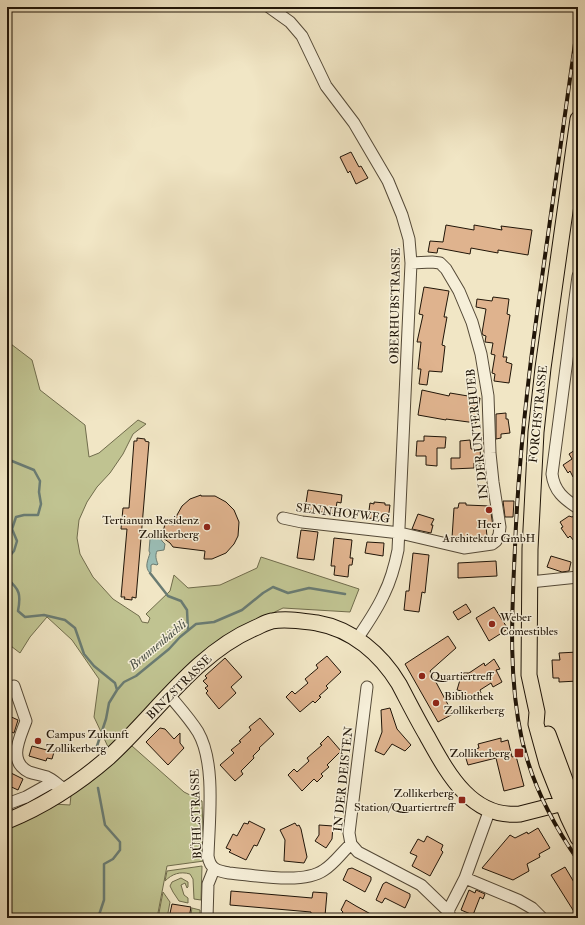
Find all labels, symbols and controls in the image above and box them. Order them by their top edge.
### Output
street label: OBERHUBSTRASSE [387,247,404,364]
street label: FORCHSTRASSE [526,364,551,464]
street label: IN DER UNTERHUEB [463,368,492,500]
street label: SENNHOFWEG [295,500,391,527]
marker: Heer Architektur GmbH [484,505,494,515]
place label: Tertianum Residenz Zollikerberg [102,513,200,542]
place label: Heer Architektur GmbH [442,517,536,546]
marker: Tertianum Residenz Zollikerberg [202,522,212,532]
place label: Weber Comestibles [499,610,558,639]
water label: Brunnenbächli [125,616,190,674]
marker: Weber Comestibles [487,619,497,629]
street label: BINZSTRASSE [144,651,215,723]
place label: Quartiertreff [430,669,495,684]
marker: Quartiertreff [417,671,427,681]
place label: Bibliothek Zollikerberg [444,689,505,718]
marker: Bibliothek Zollikerberg [431,698,441,708]
street label: IN DER DEISTEN [331,725,357,832]
place label: Campus Zukunft Zollikerberg [46,727,129,756]
marker: Campus Zukunft Zollikerberg [33,736,43,746]
place label: Zollikerberg [450,746,511,761]
marker: Zollikerberg [513,747,525,759]
street label: BÜHLSTRASSE [187,768,206,859]
place label: Zollikerberg Station/Quartiertreff [354,786,456,815]
marker: Zollikerberg Station/Quartiertreff [457,795,467,805]

